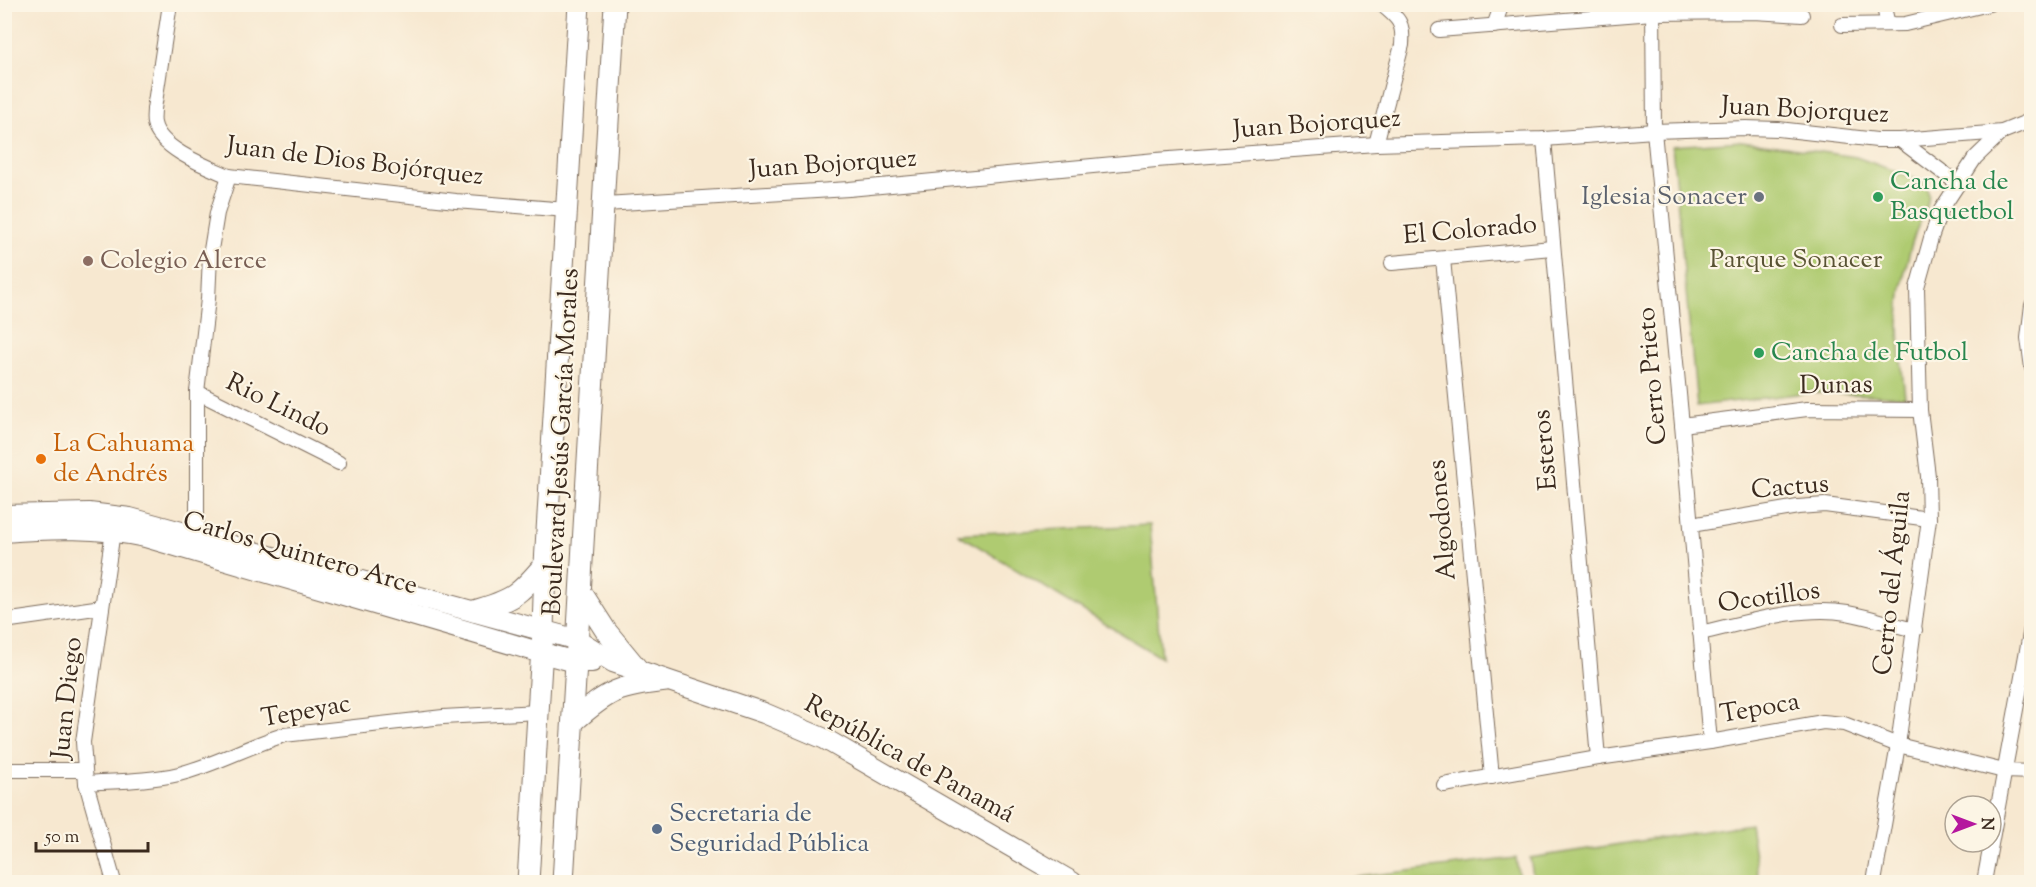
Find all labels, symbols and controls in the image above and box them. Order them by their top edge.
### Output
street label: Juan Bojorquez [1718,88,1890,134]
street label: Juan Bojorquez [1230,101,1402,149]
street label: Juan de Dios Bojórquez [223,128,486,196]
street label: Juan Bojorquez [746,141,918,189]
place label: Cancha de Basquetbol [1890,164,2014,231]
place label: Iglesia Sonacer [1581,179,1747,216]
marker: Iglesia Sonacer [1752,190,1766,204]
marker: Cancha de Basquetbol [1871,190,1885,204]
street label: El Colorado [1402,207,1538,255]
park label: Parque Sonacer [1710,242,1883,279]
place label: Colegio Alerce [100,243,267,280]
marker: Colegio Alerce [81,254,95,268]
street label: Boulevard Jesús García Morales [534,267,590,617]
street label: Cerro Prieto [1629,306,1677,446]
place label: Cancha de Futbol [1771,335,1968,372]
marker: Cancha de Futbol [1752,346,1766,360]
street label: Rio Lindo [219,365,337,447]
street label: Dunas [1799,367,1873,405]
street label: Esteros [1524,408,1568,492]
place label: La Cahuama de Andrés [53,426,194,493]
marker: La Cahuama de Andrés [34,452,48,466]
street label: Algodones [1419,458,1467,582]
street label: Cactus [1750,466,1830,510]
street label: Cerro del Águila [1865,489,1921,677]
street label: Carlos Quintero Arce [178,503,422,605]
street label: Ocotillos [1715,573,1823,623]
street label: Juan Diego [43,635,93,763]
street label: Tepoca [1717,684,1803,734]
street label: Tepeyac [258,686,354,738]
street label: República de Panamá [797,687,1021,833]
north arrow [1943,794,2003,854]
place label: Secretaria de Seguridad Pública [669,796,869,863]
scale bar [36,815,148,853]
text: N [1974,818,1997,831]
marker: Secretaria de Seguridad Pública [650,822,664,836]
text: 50 m [44,825,80,851]

